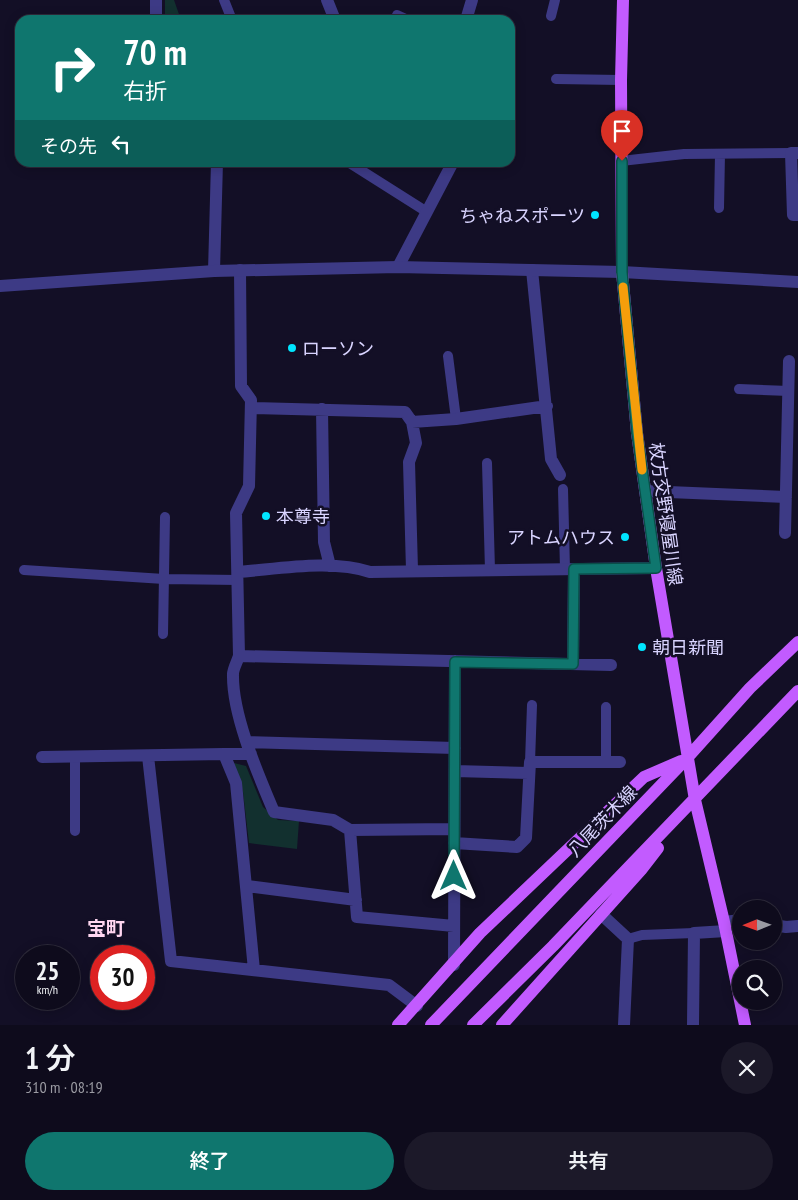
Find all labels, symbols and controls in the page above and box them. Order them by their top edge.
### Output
text: 70 m [123,29,187,75]
icon: right [40,35,105,100]
text: 右折 [123,77,167,105]
pin [601,110,643,161]
icon: arrive [608,117,636,145]
icon: left [107,130,135,158]
text: その先 [40,134,97,158]
place label: ちゃねスポーツ [459,204,585,227]
marker: ちゃねスポーツ [589,209,601,221]
place label: ローソン [302,337,374,360]
marker: ローソン [286,342,298,354]
street label: 枚方交野寝屋川線 [645,441,687,587]
place label: 本尊寺 [276,505,330,528]
marker: 本尊寺 [260,510,272,522]
place label: アトムハウス [507,526,615,549]
marker: アトムハウス [619,531,631,543]
place label: 朝日新聞 [652,636,724,659]
marker: 朝日新聞 [636,641,648,653]
street label: 八尾茨木線 [562,781,642,861]
position arrow [427,849,479,901]
north arrow [732,900,782,950]
map controls [732,900,782,1010]
district label: 宝町 [87,916,125,940]
speed limit sign: 30 [90,945,155,1010]
text: 25 [36,955,59,987]
button: search [732,960,782,1010]
text: km/h [37,982,58,997]
text: 1 分 [25,1038,76,1077]
button: close [721,1042,773,1094]
text: 310 m · 08:19 [25,1077,103,1097]
button: 終了 [25,1132,394,1190]
button: 共有 [404,1132,773,1190]

